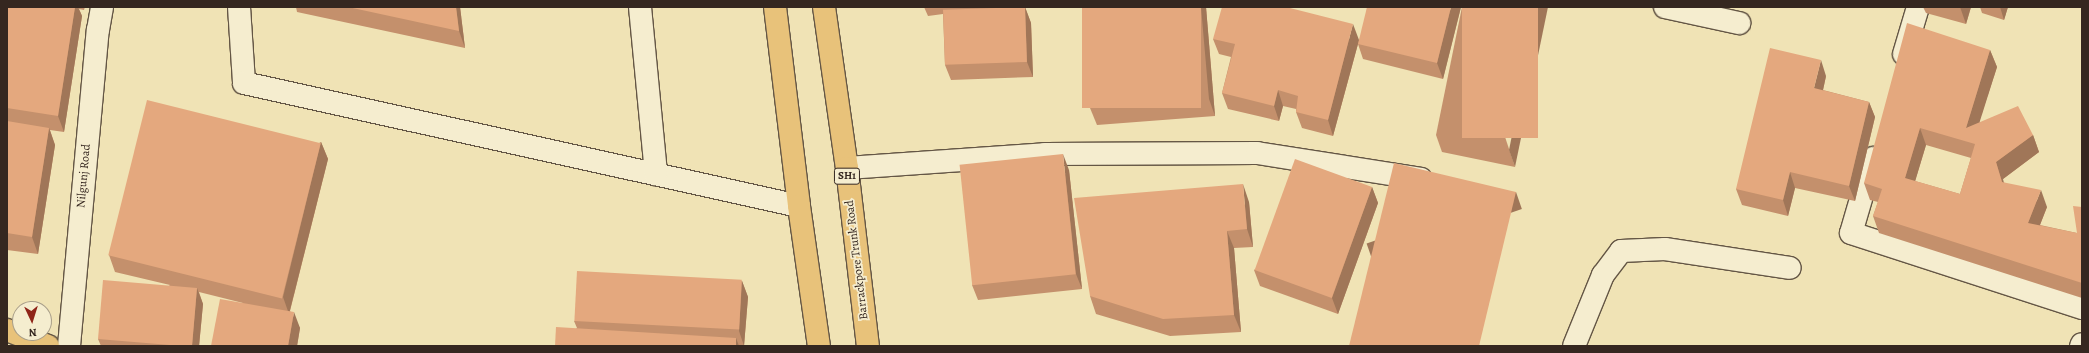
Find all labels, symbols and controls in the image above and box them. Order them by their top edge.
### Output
street label: Nilgunj Road [74,143,94,209]
road number: SH1 [833,167,861,185]
street label: Barrackpore Trunk Road [843,199,871,321]
north arrow [12,301,52,341]
text: N [28,325,37,340]

